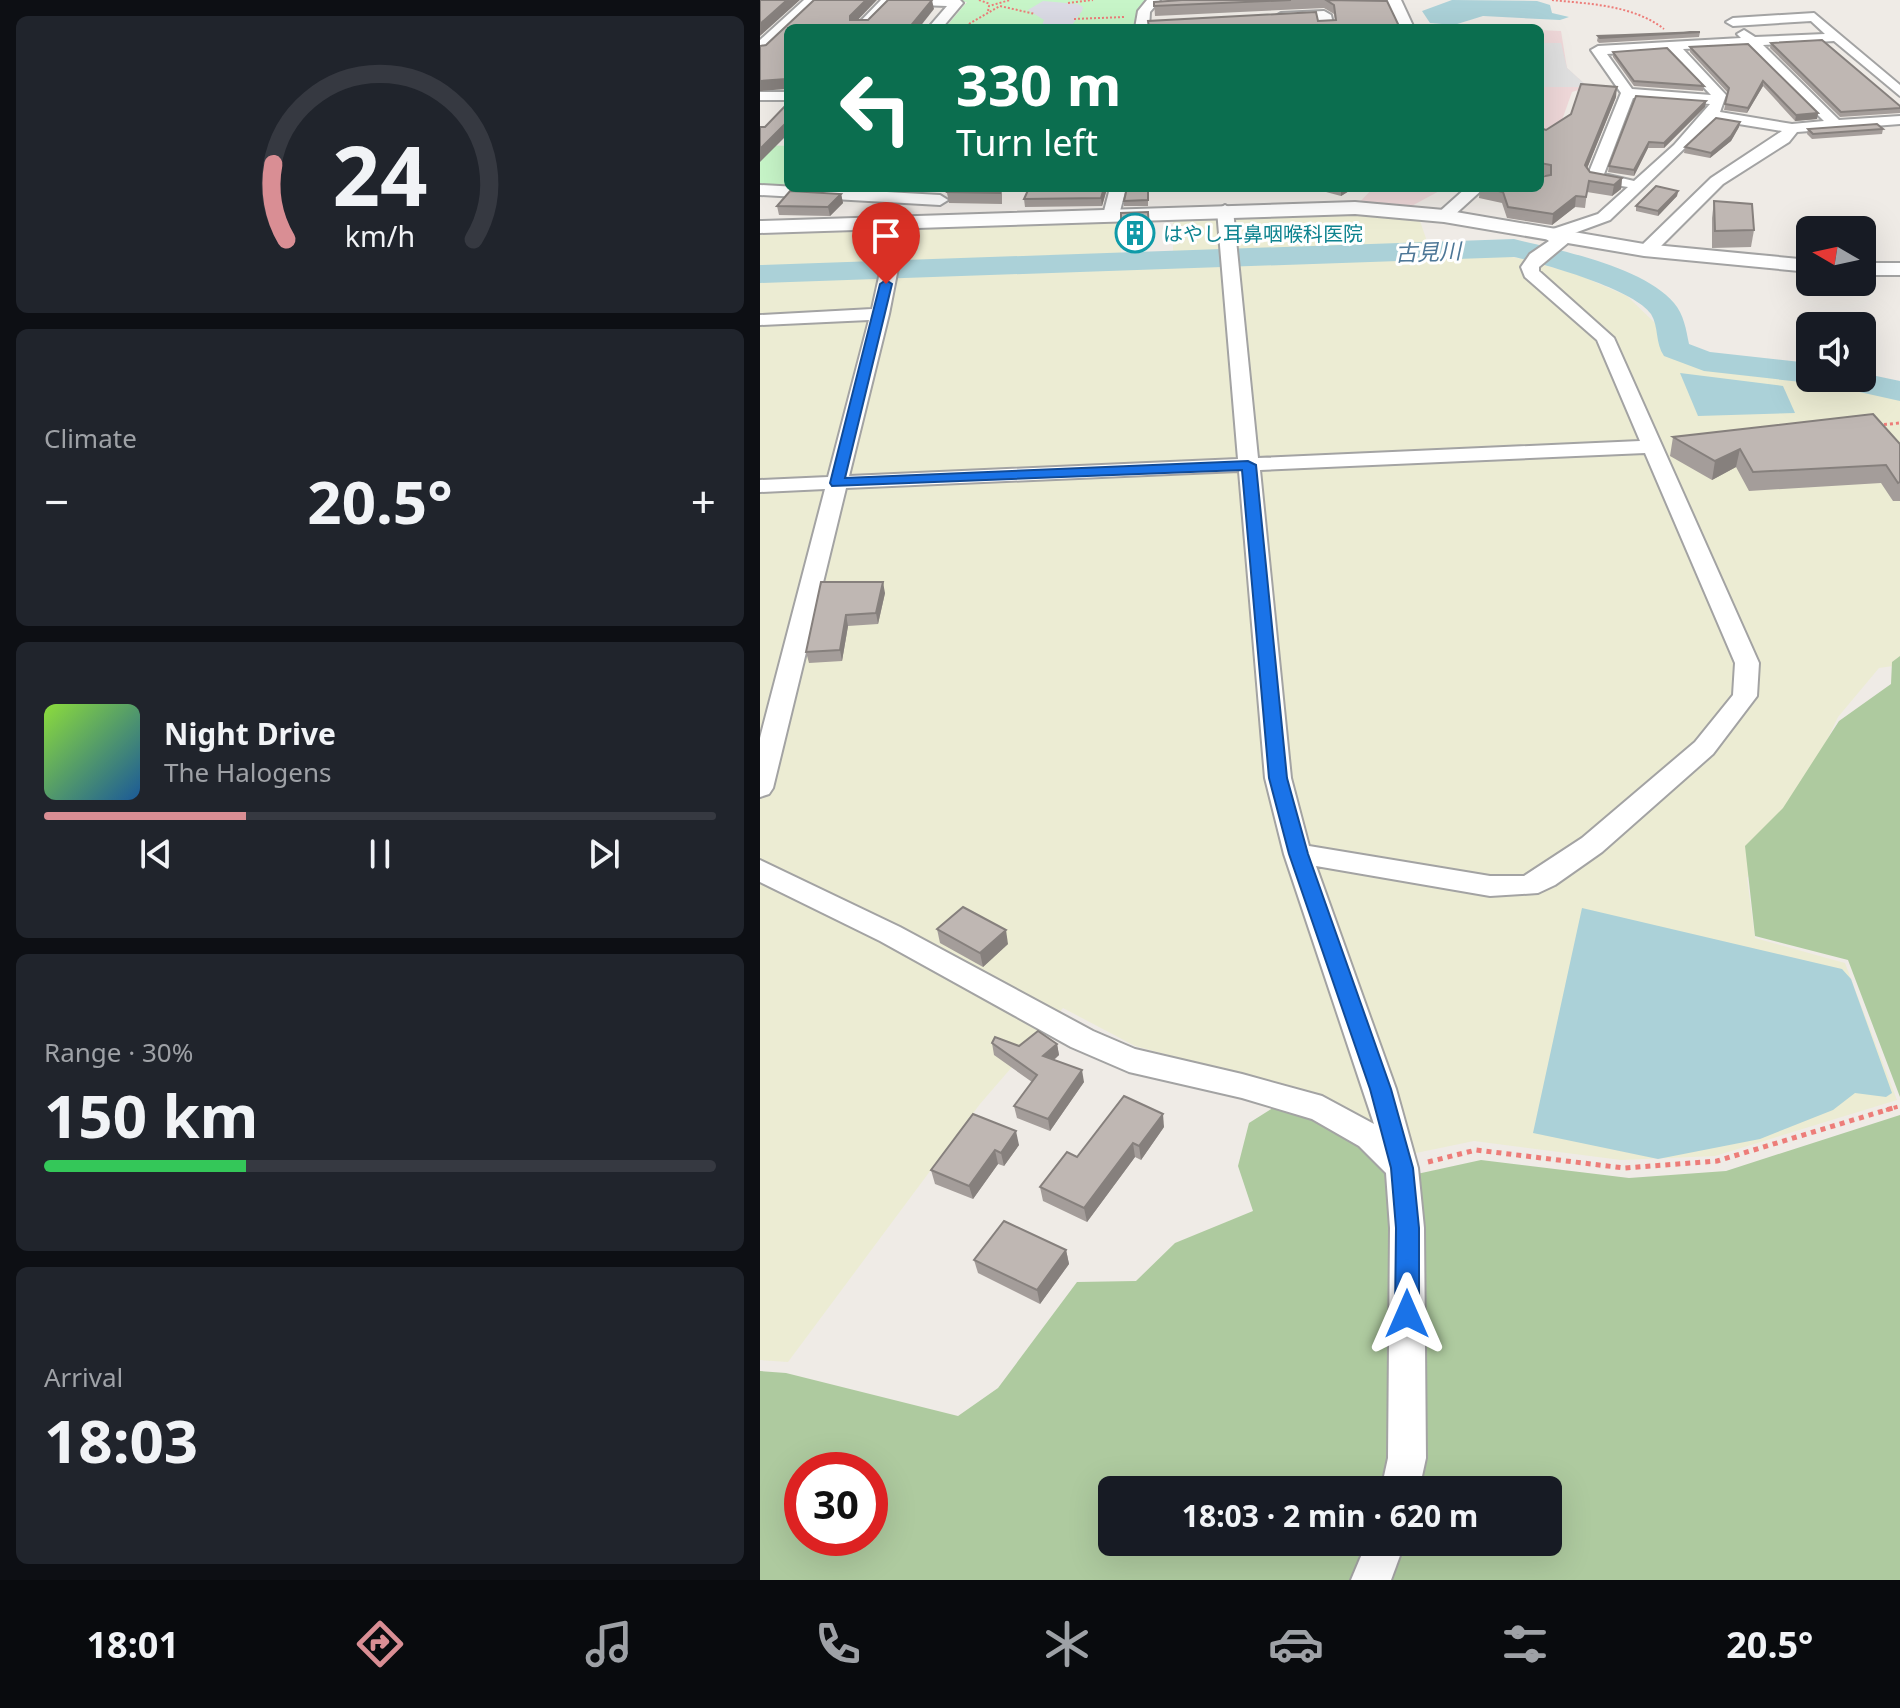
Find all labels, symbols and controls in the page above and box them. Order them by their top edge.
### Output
text: 330 m [956,46,1121,122]
icon: left [824,56,928,160]
text: 24 [332,117,428,230]
text: Turn left [956,118,1098,167]
pin [852,202,920,284]
building icon: はやし耳鼻咽喉科医院 [1114,212,1156,254]
icon: arrive [864,214,908,258]
north arrow [1796,216,1876,296]
map controls [1796,216,1876,392]
text: km/h [345,217,415,256]
place label: はやし耳鼻咽喉科医院 [1163,220,1363,247]
water label: 古見川 [1394,235,1463,267]
button: sound [1796,312,1876,392]
text: Climate [44,420,137,456]
text: 20.5° [307,460,453,542]
text: − [44,471,69,531]
text: + [691,471,716,531]
text: Night Drive [164,713,336,754]
text: The Halogens [164,754,331,790]
icon: previous [134,832,178,876]
icon: pause [358,832,402,876]
icon: next [582,832,626,876]
text: Range · 30% [44,1034,193,1070]
text: 150 km [44,1074,258,1156]
position arrow [1365,1272,1449,1356]
text: Arrival [44,1359,123,1395]
text: 18:03 [44,1399,198,1481]
speed limit sign: 30 [784,1452,888,1556]
text: 18:03 · 2 min · 620 m [1182,1495,1478,1536]
icon: directions [352,1616,408,1672]
icon: music [581,1616,637,1672]
icon: phone [810,1616,866,1672]
icon: climate [1039,1616,1095,1672]
icon: car [1268,1616,1324,1672]
icon: filters [1497,1616,1553,1672]
text: 18:01 [87,1620,179,1669]
text: 20.5° [1726,1620,1813,1669]

